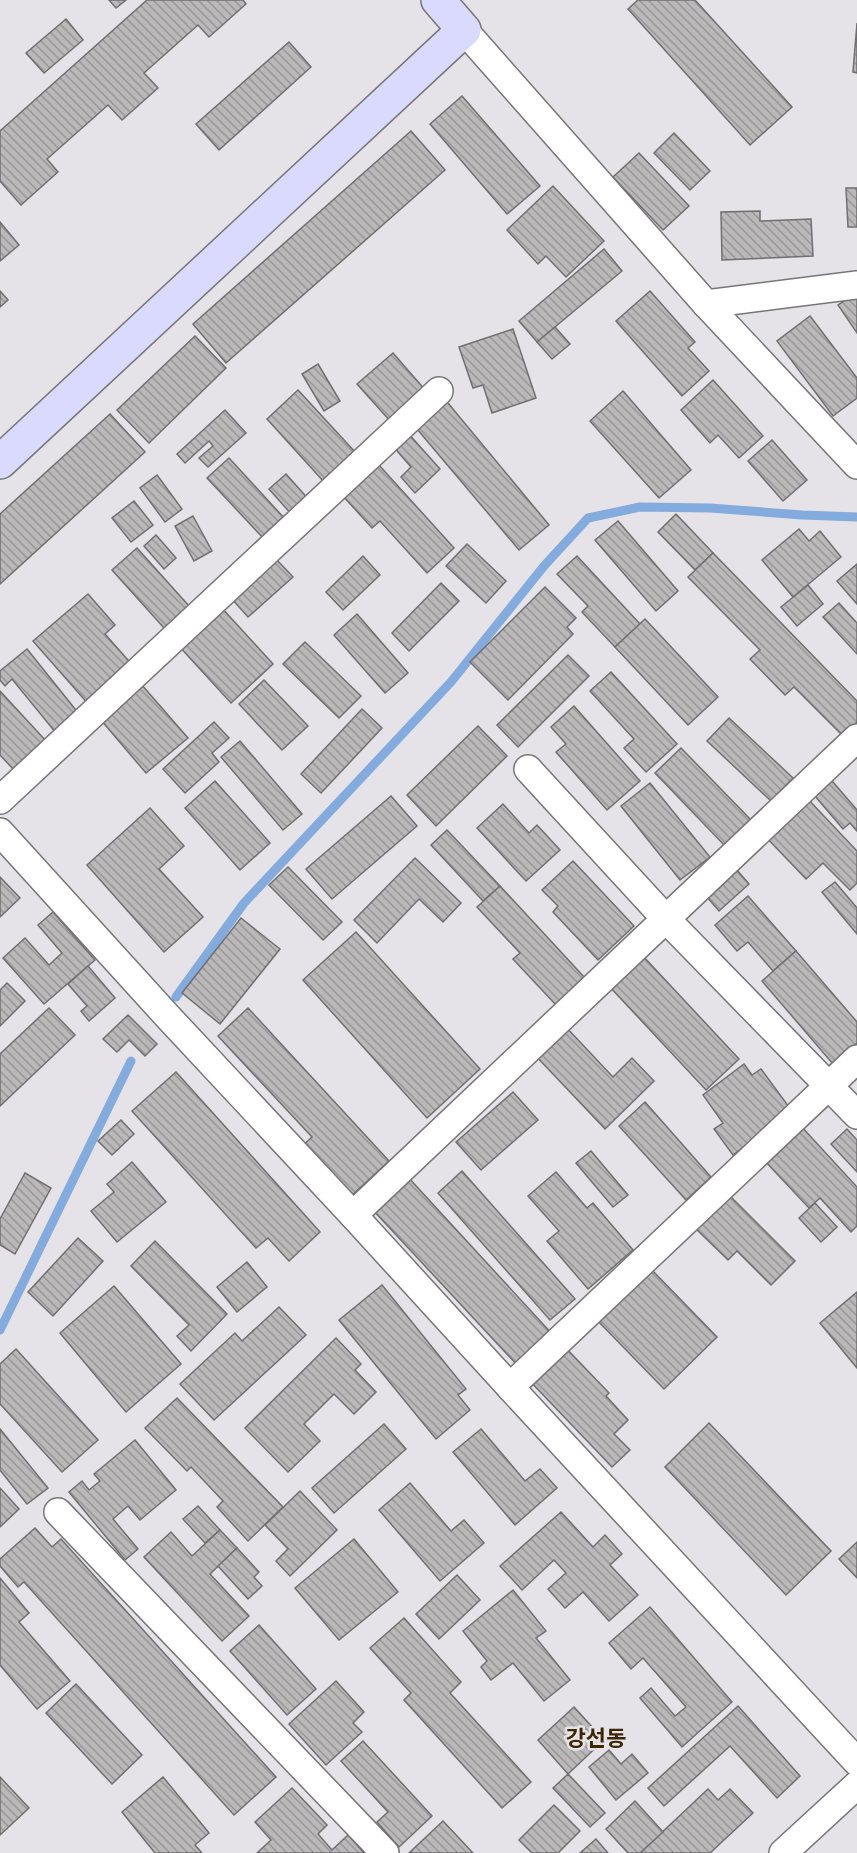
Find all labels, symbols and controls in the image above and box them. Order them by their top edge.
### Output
district label: 강선동 [566,1724,626,1752]

